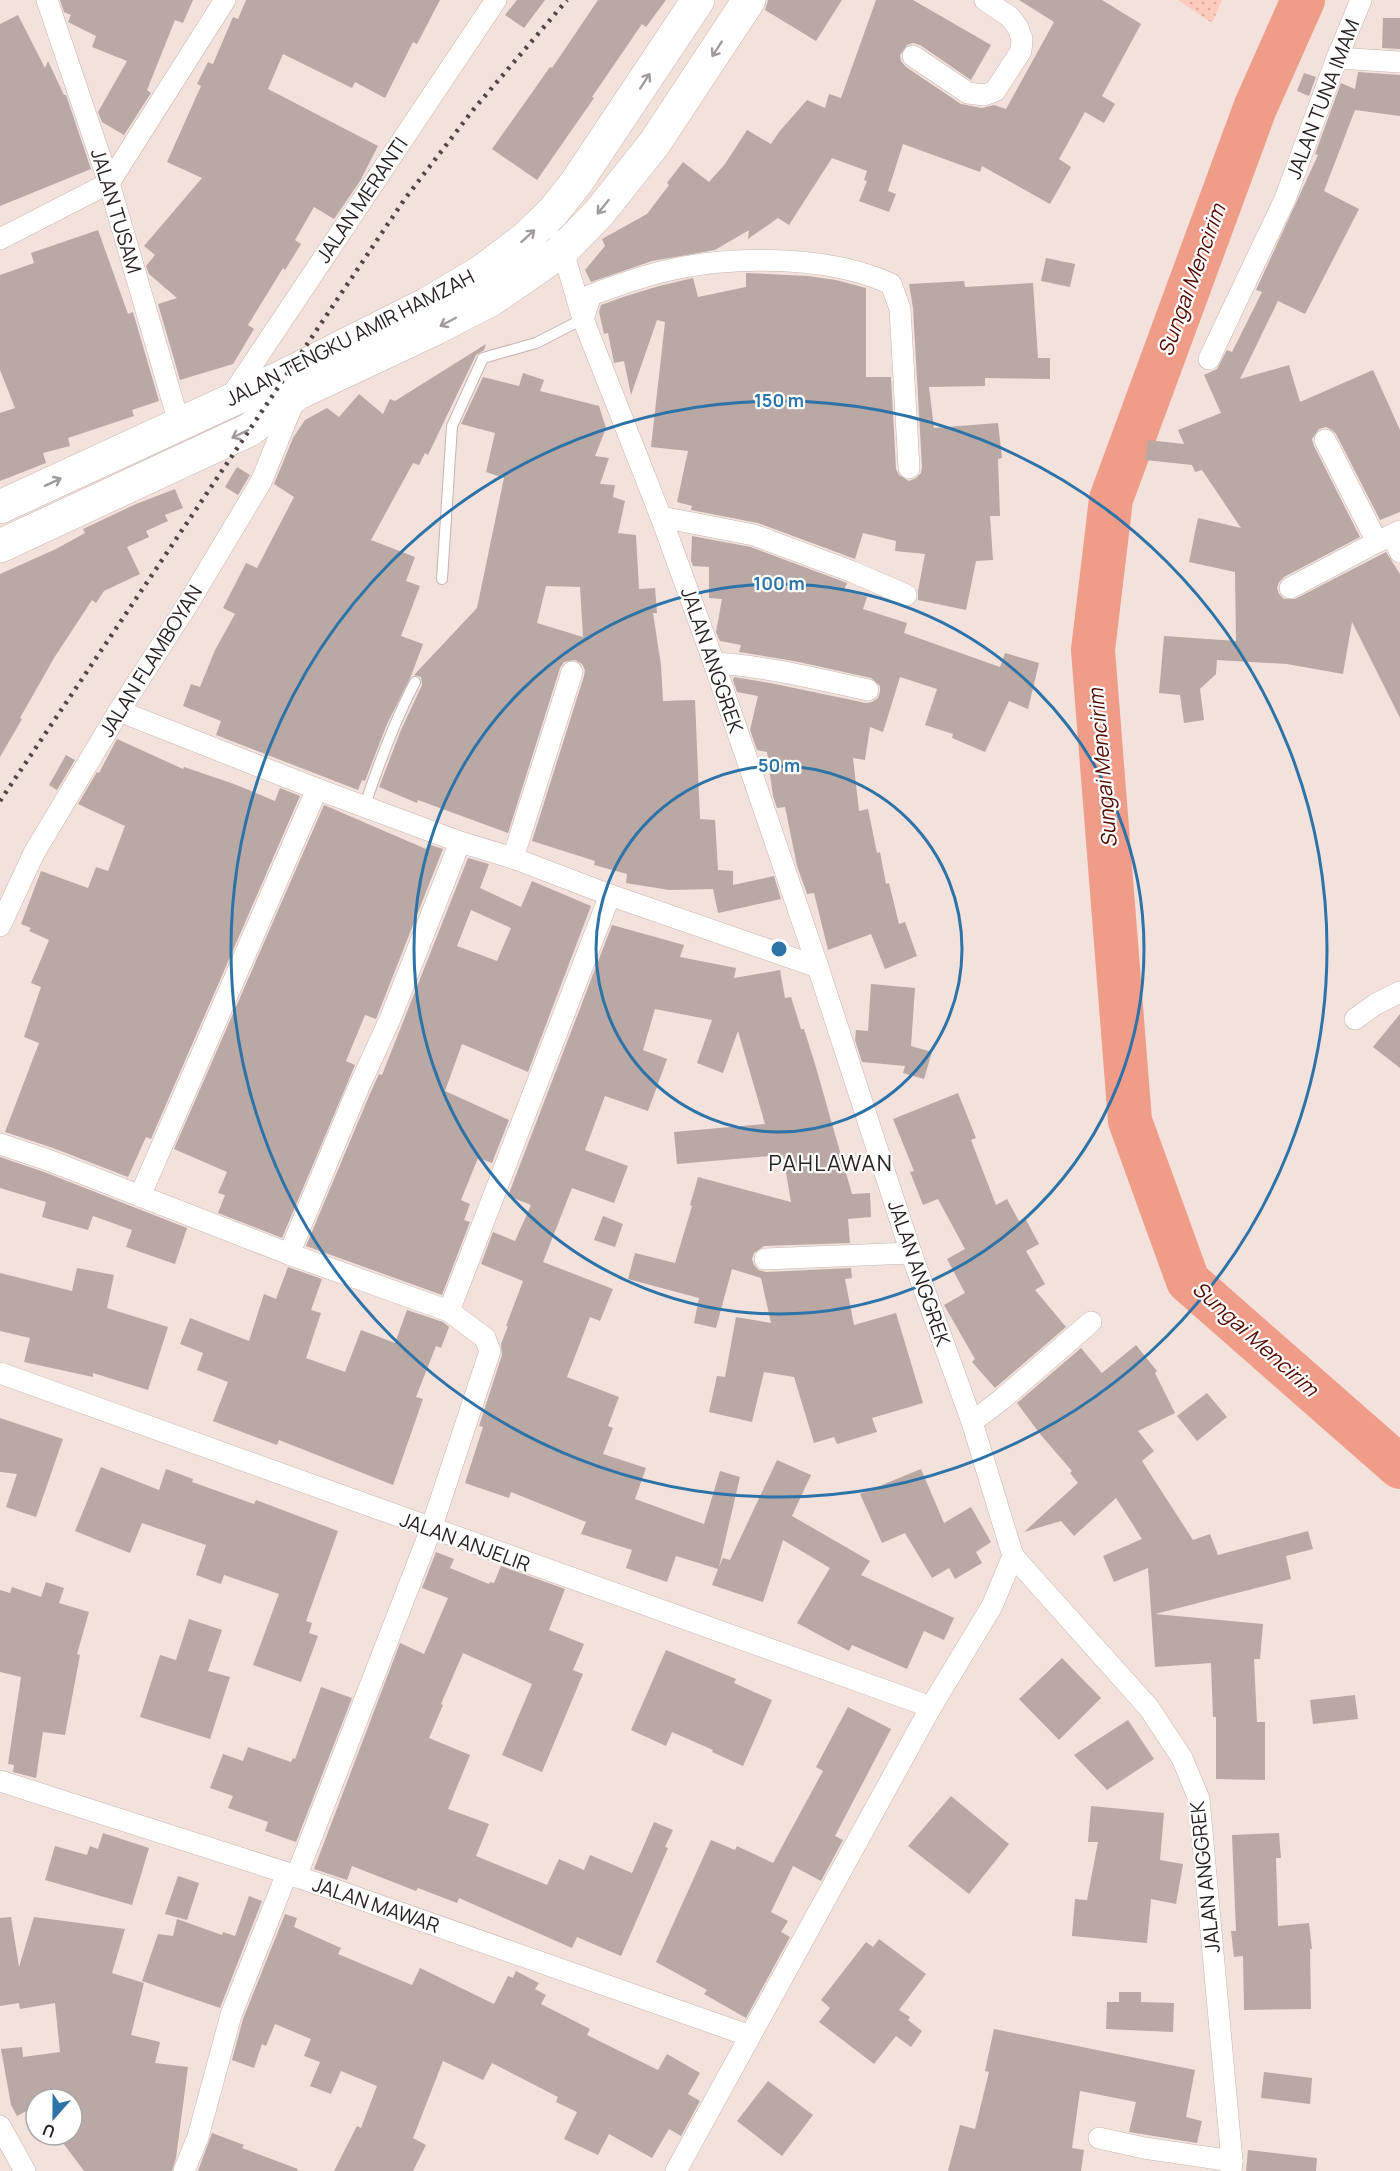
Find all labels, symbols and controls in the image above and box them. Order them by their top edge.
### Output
street label: JALAN TUNA IMAM [1280,15,1365,183]
one-way arrow [711,40,723,57]
one-way arrow [639,73,651,90]
street label: JALAN MERANTI [310,132,414,268]
street label: JALAN TUSAM [85,145,148,277]
one-way arrow [597,199,610,215]
water label: Sungai Mencirim [1151,199,1232,359]
one-way arrow [520,229,535,243]
street label: JALAN TENGKU AMIR HAMZAH [221,263,479,412]
one-way arrow [440,316,457,328]
text: 150 m [754,388,804,412]
one-way arrow [232,429,250,441]
one-way arrow [44,475,62,487]
text: 100 m [753,571,805,595]
street label: JALAN FLAMBOYAN [93,580,208,742]
street label: JALAN ANGGREK [675,583,750,736]
water label: Sungai Mencirim [1081,686,1123,849]
text: 50 m [758,753,800,777]
centre of rings [769,939,789,959]
district label: PAHLAWAN [769,1148,893,1178]
street label: JALAN ANGGREK [882,1196,957,1349]
water label: Sungai Mencirim [1187,1274,1325,1403]
street label: JALAN ANJELIR [396,1505,534,1578]
street label: JALAN ANGGREK [1183,1800,1226,1954]
street label: JALAN MAWAR [309,1870,443,1939]
north arrow [24,2087,84,2147]
text: U [39,2119,58,2143]

